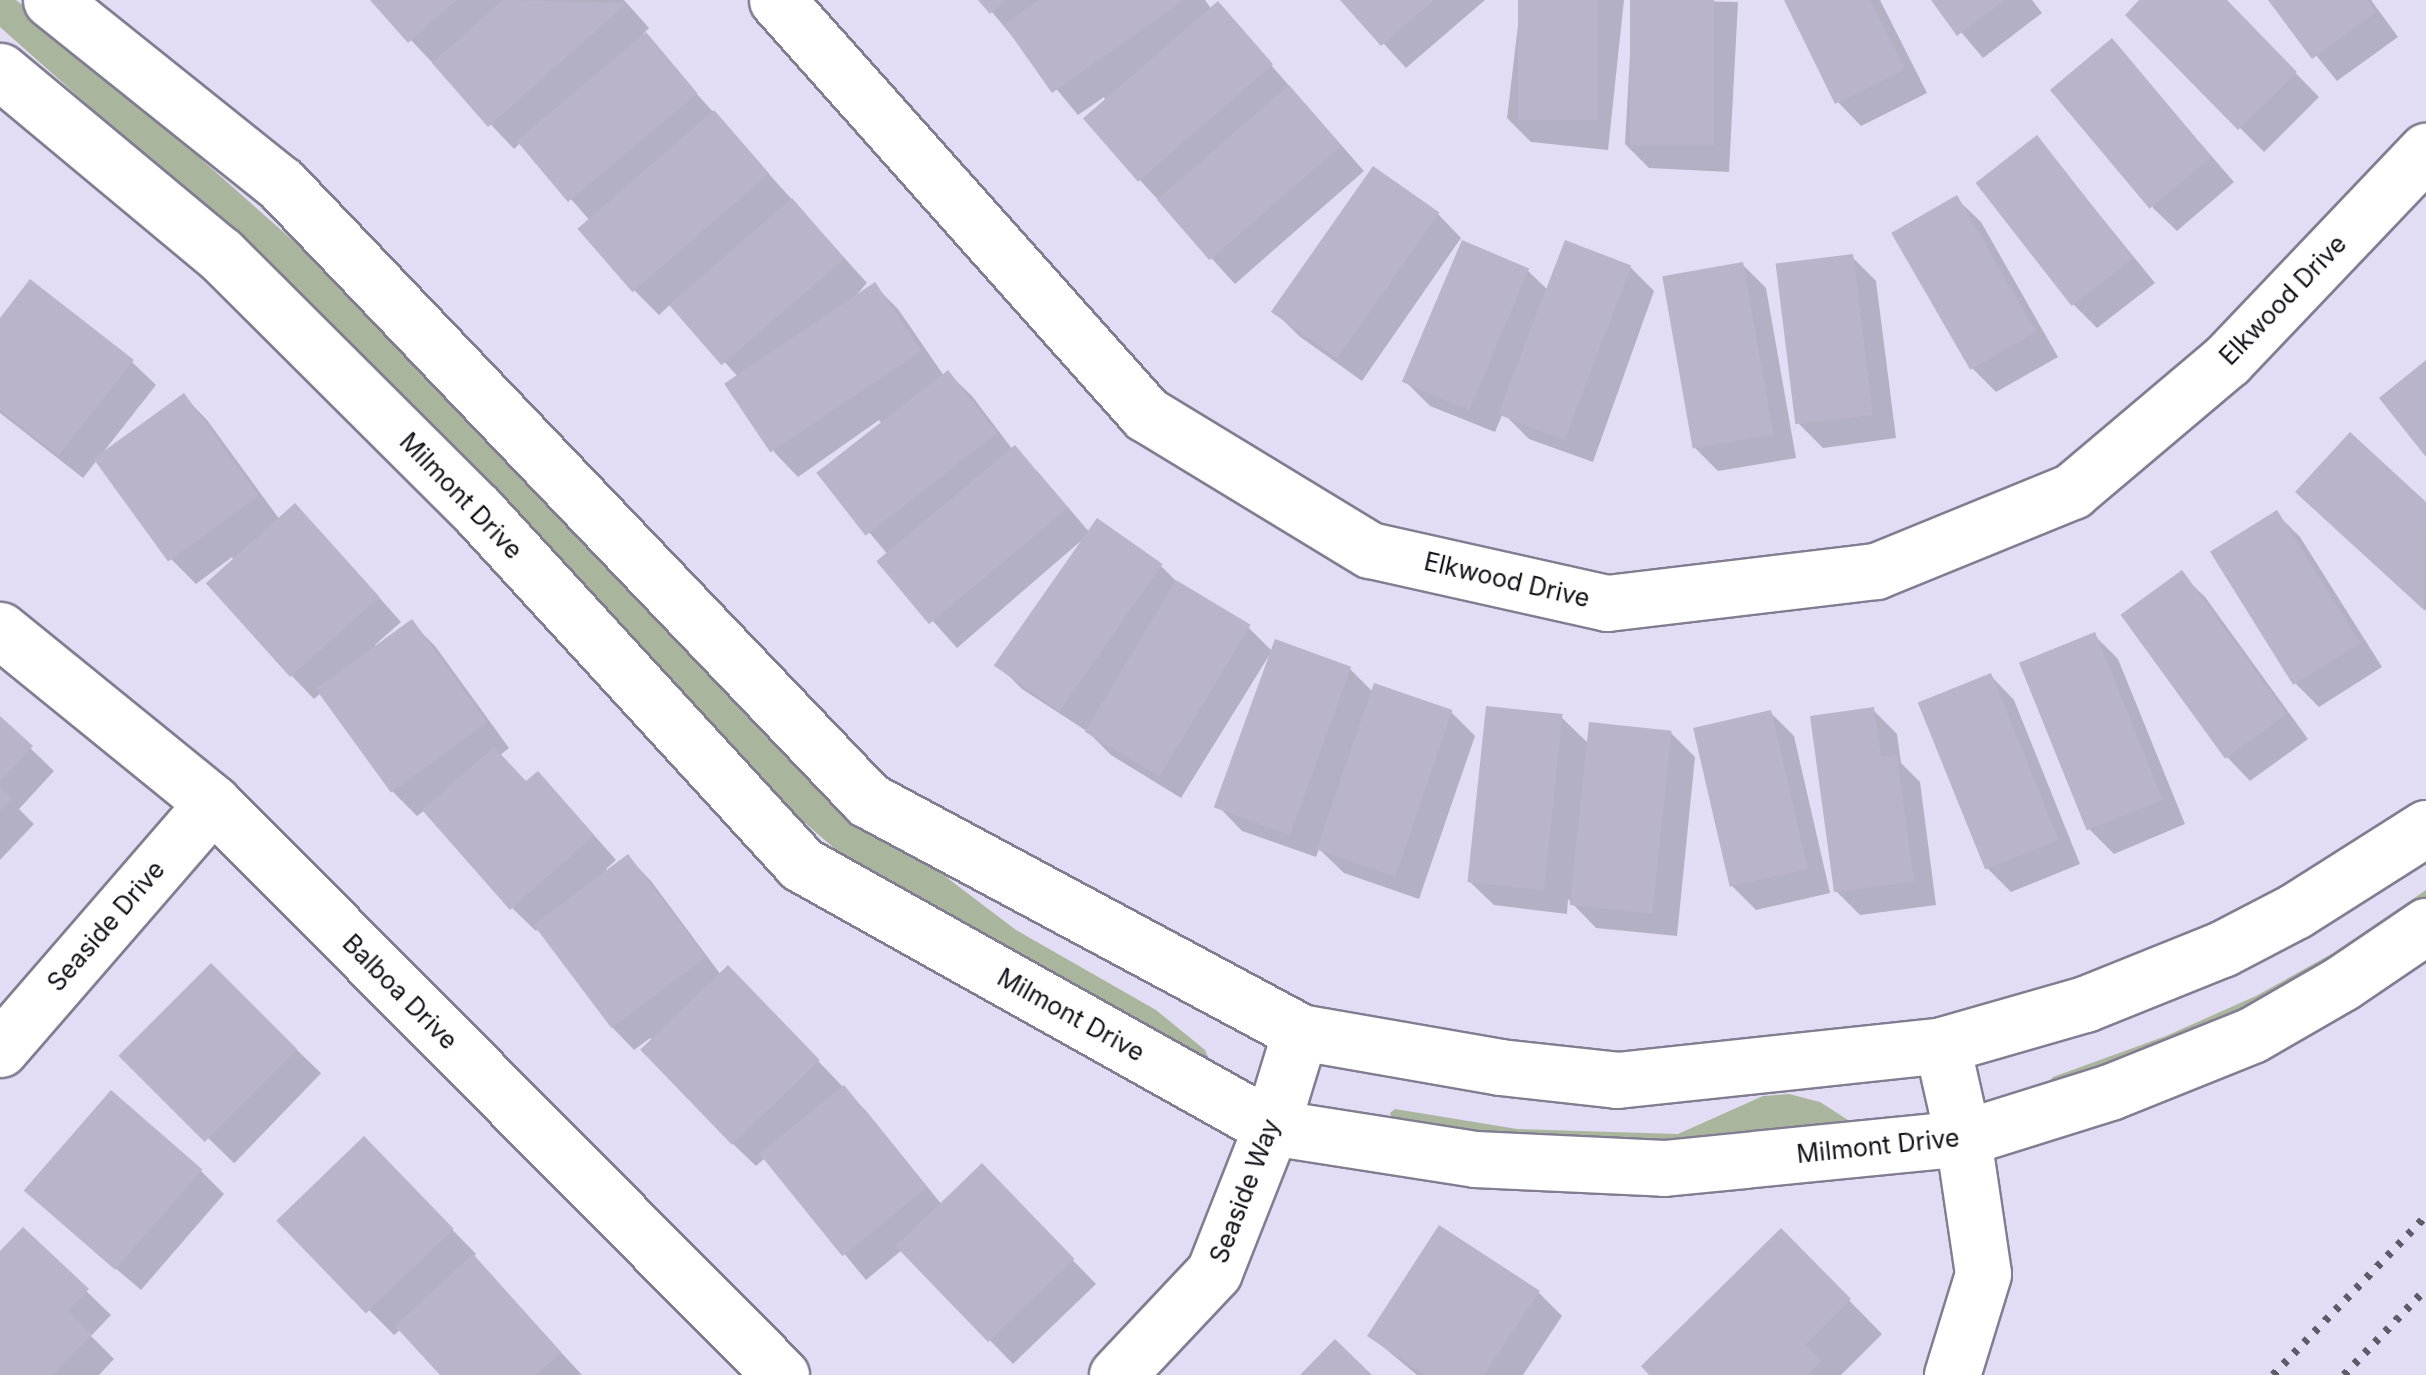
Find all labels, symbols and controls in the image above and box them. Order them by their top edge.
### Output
street label: Elkwood Drive [2213,229,2353,371]
street label: Milmont Drive [393,427,529,565]
street label: Elkwood Drive [1421,546,1593,614]
street label: Seaside Drive [41,855,171,997]
street label: Balboa Drive [336,928,464,1056]
street label: Milmont Drive [992,962,1150,1068]
street label: Seaside Way [1204,1115,1286,1267]
street label: Milmont Drive [1795,1123,1961,1169]

